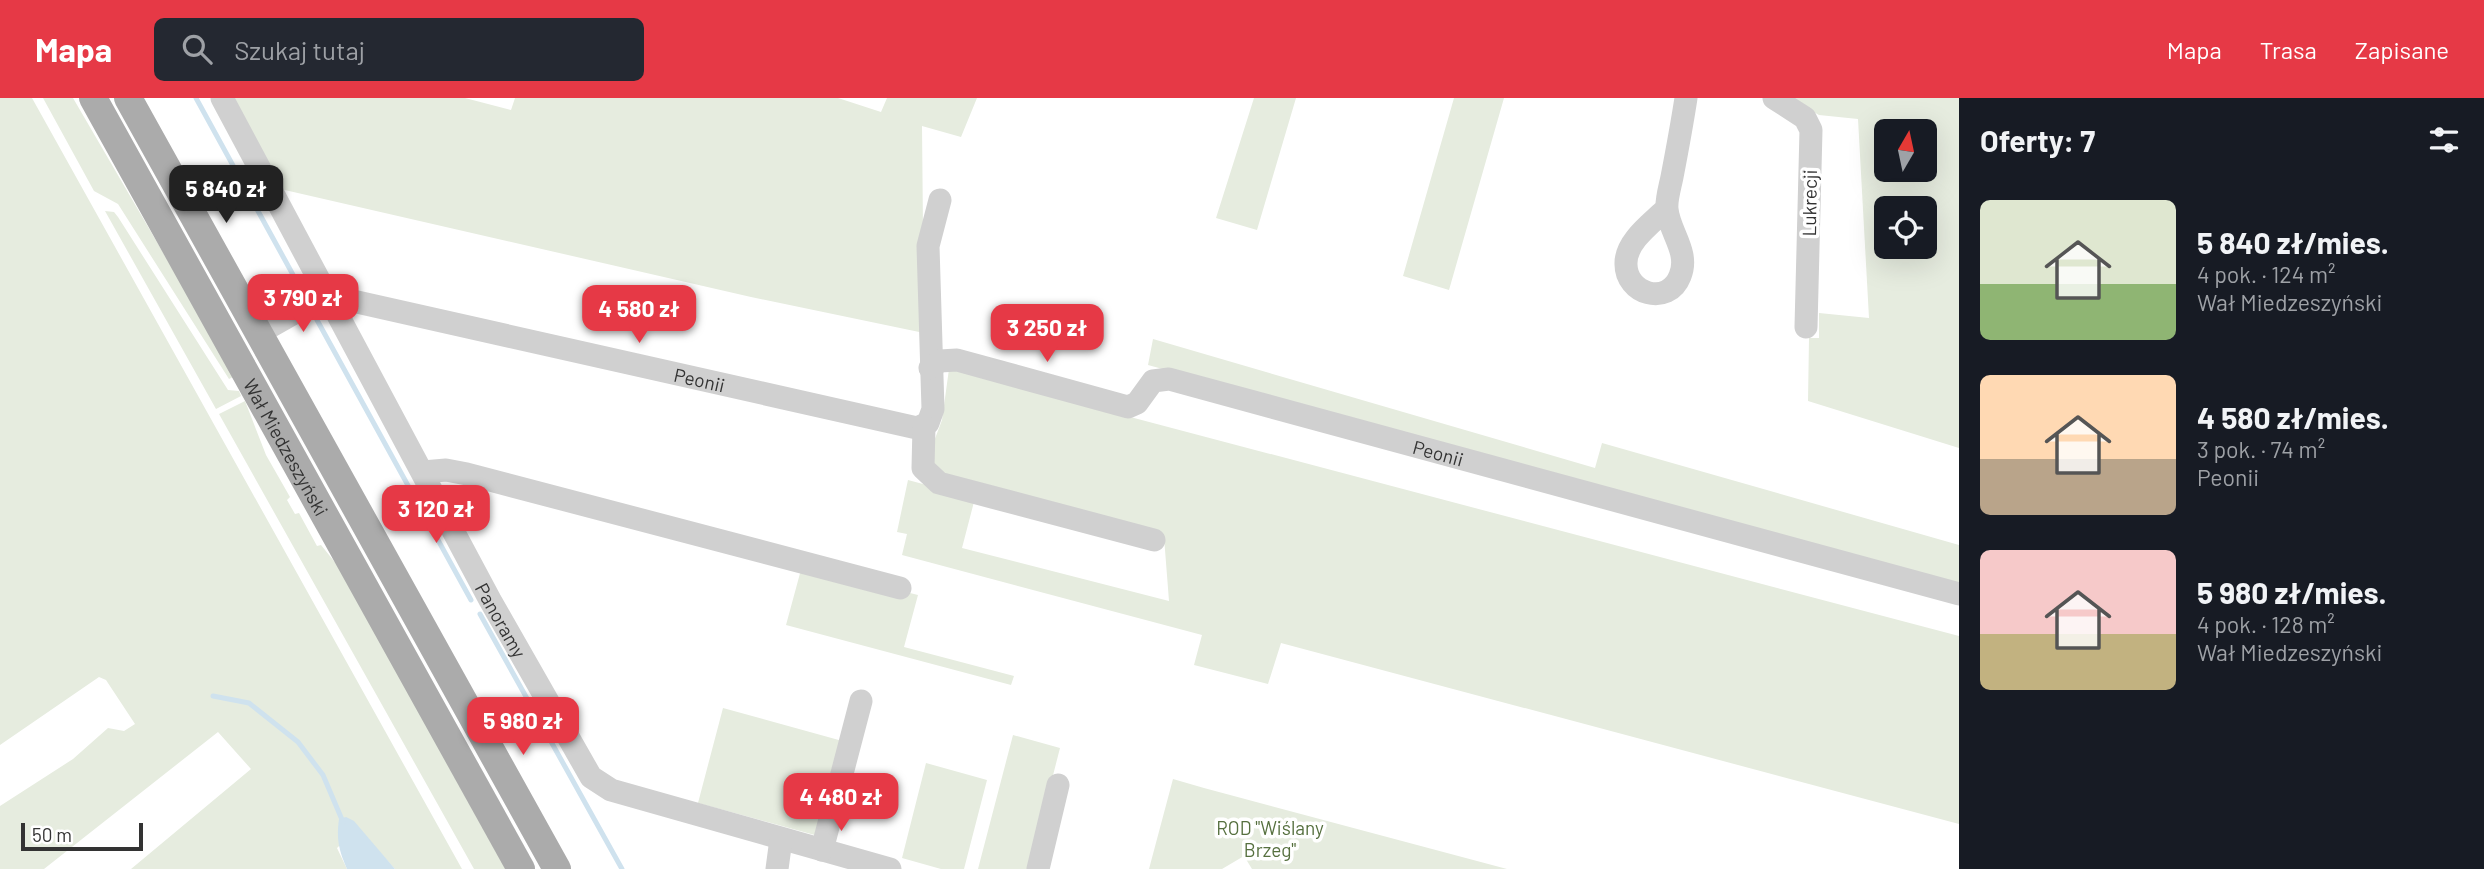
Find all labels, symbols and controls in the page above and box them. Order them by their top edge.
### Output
search box [154,18,644,81]
text: Mapa [35,29,112,69]
icon: search [178,30,216,68]
text: Szukaj tutaj [234,34,365,65]
text: Mapa [2167,35,2222,64]
text: Trasa [2260,35,2317,64]
text: Zapisane [2355,35,2449,64]
north arrow [1874,119,1937,182]
map controls [1874,119,1937,259]
icon: filters [2425,121,2463,159]
text: Oferty: 7 [1980,122,2095,158]
pin: 5 840 zł [154,166,298,225]
street label: Lukrecji [1797,169,1821,237]
text: 5 840 zł [185,174,267,202]
button: locate [1874,196,1937,259]
text: 5 840 zł/mies. [2197,224,2389,260]
icon: home [2036,228,2120,312]
text: 4 pok. · 124 m² [2197,260,2335,288]
pin: 3 790 zł [231,274,375,334]
text: 3 790 zł [264,283,342,311]
pin: 4 580 zł [567,286,711,345]
text: Wał Miedzeszyński [2197,288,2382,316]
text: 4 580 zł [598,294,680,322]
pin: 3 250 zł [975,304,1119,364]
text: 3 250 zł [1007,313,1087,341]
street label: Peonii [672,362,727,396]
street label: Wał Miedzeszyński [239,374,334,519]
text: 4 580 zł/mies. [2197,399,2389,435]
icon: home [2036,403,2120,487]
street label: Peonii [1411,434,1466,470]
text: 3 pok. · 74 m² [2197,435,2325,463]
text: Peonii [2197,463,2259,491]
pin: 3 120 zł [364,486,508,545]
text: 3 120 zł [398,494,474,522]
text: 5 980 zł/mies. [2197,574,2387,610]
icon: home [2036,578,2120,662]
street label: Panoramy [471,579,532,662]
text: 4 pok. · 128 m² [2197,610,2335,638]
text: Wał Miedzeszyński [2197,638,2382,666]
pin: 5 980 zł [451,698,595,757]
text: 5 980 zł [483,706,563,734]
pin: 4 480 zł [769,774,913,833]
text: 4 480 zł [799,782,883,810]
park label: ROD "Wiślany Brzeg" [1216,816,1324,861]
scale bar [21,820,144,852]
text: 50 m [32,823,72,846]

